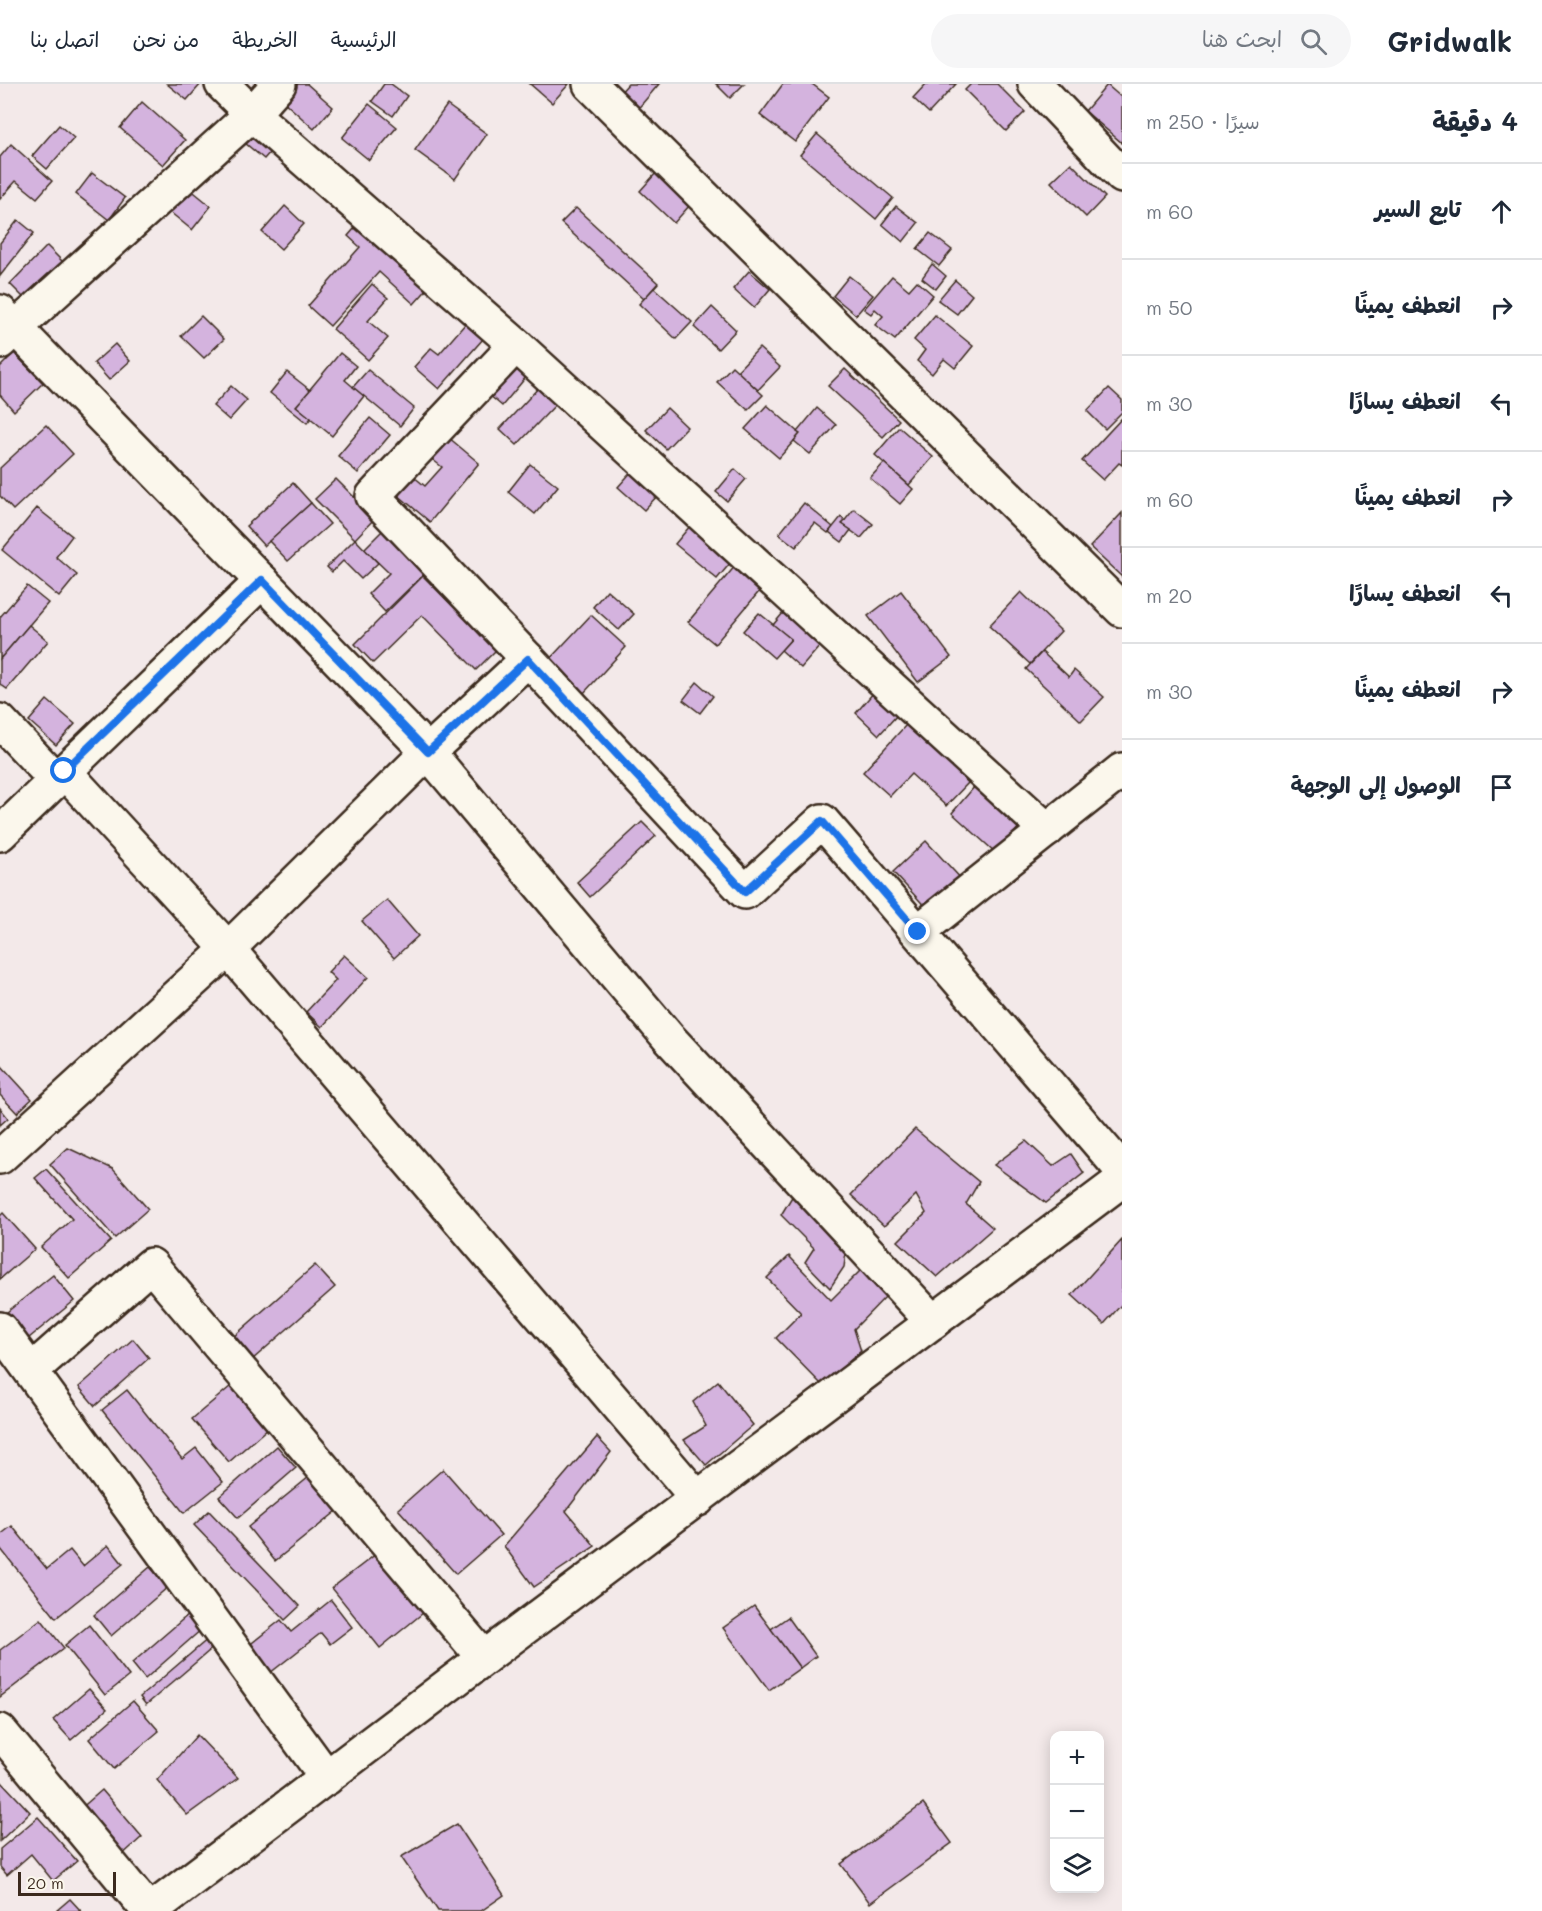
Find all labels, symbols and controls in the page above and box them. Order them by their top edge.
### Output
search box [931,14,1351,68]
text: Gridwalk [1387,23,1512,59]
text: ابحث هنا [1202,24,1282,53]
text: اتصل بنا [30,25,100,52]
text: من نحن [133,25,199,52]
text: الخريطة [232,25,298,52]
text: الرئيسية [331,25,397,52]
icon: search [1297,25,1330,58]
text: 4 دقيقة [1432,104,1518,138]
text: سيرًا · 250 m [1146,108,1260,134]
text: تابع السير [1375,194,1461,223]
icon: ahead [1485,195,1518,228]
text: 60 m [1146,198,1193,224]
text: انعطف يمينًا [1355,290,1461,319]
icon: right [1485,291,1518,324]
text: 50 m [1146,294,1192,320]
text: انعطف يسارًا [1349,386,1461,415]
icon: left [1485,387,1518,420]
text: 30 m [1146,390,1192,416]
text: انعطف يمينًا [1355,482,1461,511]
icon: right [1485,483,1518,516]
text: 60 m [1146,486,1193,512]
text: انعطف يسارًا [1349,578,1461,607]
icon: left [1485,579,1518,612]
text: 20 m [1146,582,1192,608]
text: انعطف يمينًا [1355,674,1461,703]
icon: right [1485,675,1518,708]
text: 30 m [1146,678,1192,704]
route start [50,757,76,783]
text: الوصول إلى الوجهة [1290,770,1461,799]
icon: arrive [1485,771,1518,804]
route end [904,918,930,944]
map controls [1050,1731,1104,1893]
button: + [1050,1731,1104,1785]
button: − [1050,1785,1104,1839]
button: layers [1050,1839,1104,1893]
scale bar [18,1869,116,1896]
text: 20 m [27,1872,64,1893]

